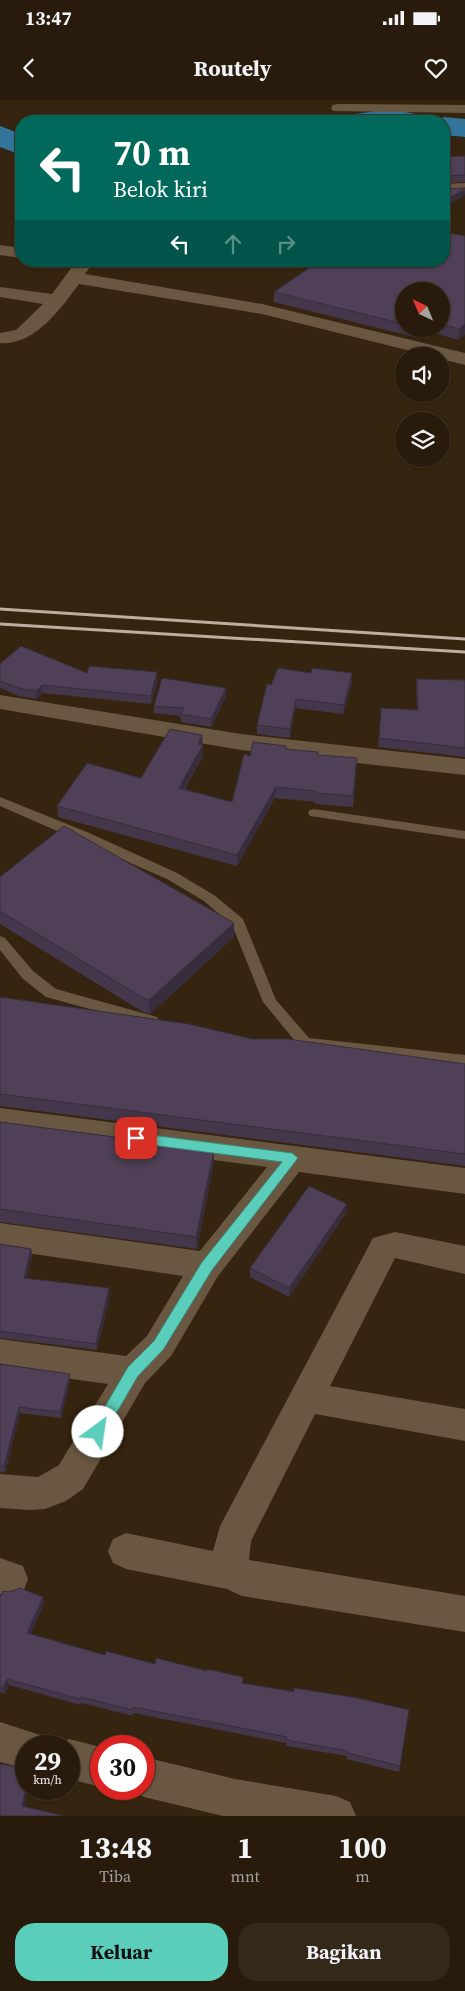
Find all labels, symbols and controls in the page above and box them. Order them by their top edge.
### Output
text: 13:47 [25,5,72,31]
text: Routely [194,53,271,83]
icon: back [15,54,43,82]
icon: heart [422,54,450,82]
text: 70 m [113,129,190,177]
icon: left [30,135,95,200]
text: Belok kiri [113,174,208,204]
icon: left [166,230,194,258]
icon: ahead [219,230,247,258]
icon: right [272,230,300,258]
north arrow [395,282,450,338]
map controls [395,282,450,467]
button: sound [395,347,450,402]
button: layers [395,412,450,467]
pin [115,1117,157,1159]
icon: arrive [122,1124,150,1152]
position arrow [71,1405,123,1457]
speed limit sign: 30 [90,1735,155,1800]
text: 29 [34,1744,61,1778]
text: km/h [33,1772,62,1788]
text: 13:48 [78,1827,152,1868]
text: 1 [237,1827,253,1868]
text: 100 [338,1827,387,1868]
text: Tiba [99,1865,131,1887]
text: mnt [231,1865,260,1887]
text: m [355,1865,370,1887]
button: Keluar [15,1923,228,1981]
button: Bagikan [238,1923,450,1981]

